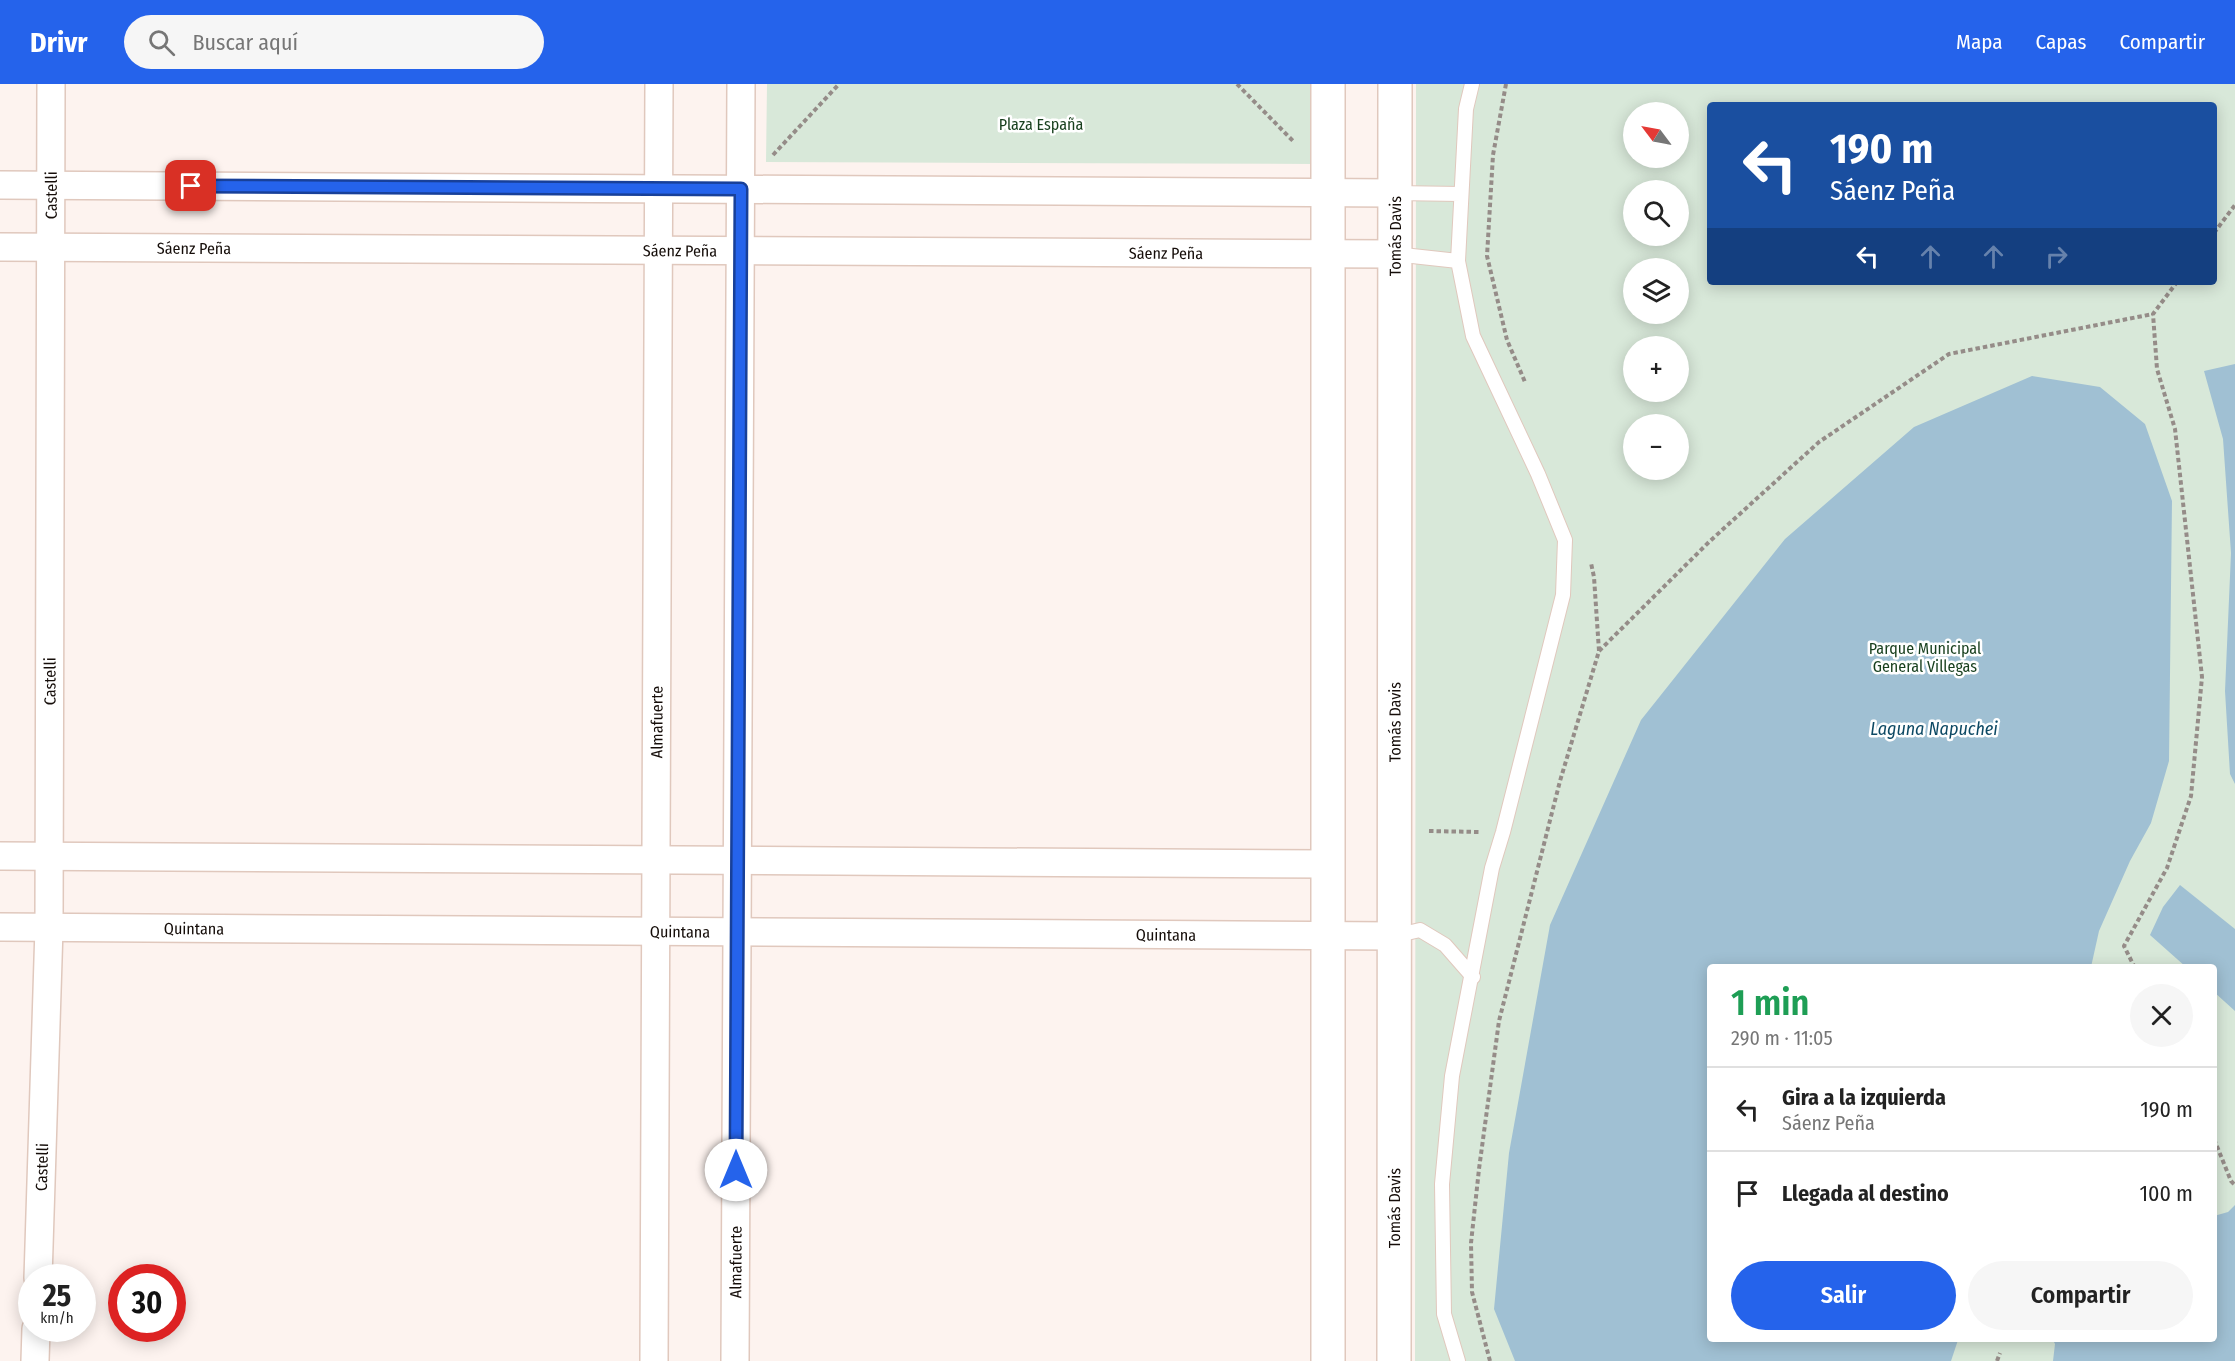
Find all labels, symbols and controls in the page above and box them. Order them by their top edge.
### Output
search box [124,15,544,69]
text: Drivr [30,26,88,59]
icon: search [145,26,178,59]
text: Buscar aquí [193,29,298,56]
text: Mapa [1956,29,2003,55]
text: Capas [2036,29,2086,55]
text: Compartir [2119,29,2205,55]
north arrow [1623,102,1689,168]
map controls [1623,102,1689,480]
park label: Plaza España [999,115,1083,134]
text: 190 m [1830,124,1933,174]
icon: left [1731,126,1809,204]
pin [165,160,216,211]
icon: arrive [174,169,207,202]
street label: Castelli [42,171,61,219]
text: Sáenz Peña [1830,175,1955,207]
button: search [1623,180,1689,246]
street label: Tomás Davis [1386,196,1405,276]
street label: Sáenz Peña [157,239,231,258]
icon: left [1851,240,1884,273]
icon: ahead [1914,240,1947,273]
icon: ahead [1977,240,2010,273]
icon: right [2040,240,2073,273]
street label: Sáenz Peña [643,241,717,261]
street label: Sáenz Peña [1129,244,1203,263]
button: layers [1623,258,1689,324]
button: + [1623,336,1689,402]
button: − [1623,414,1689,480]
park label: Parque Municipal General Villegas [1869,639,1981,676]
street label: Castelli [41,657,60,705]
street label: Tomás Davis [1385,682,1405,762]
street label: Almafuerte [647,686,667,758]
water label: Laguna Napuchei [1870,718,1998,740]
street label: Quintana [164,919,224,938]
street label: Quintana [650,922,710,942]
street label: Quintana [1136,925,1196,945]
text: 1 min [1731,981,1809,1025]
button: close [2130,984,2193,1047]
text: 290 m · 11:05 [1731,1026,1833,1050]
text: Gira a la izquierda [1782,1084,1946,1111]
icon: left [1731,1093,1764,1126]
text: 190 m [2140,1096,2193,1123]
text: Sáenz Peña [1782,1111,1875,1135]
position arrow [704,1138,768,1202]
street label: Castelli [32,1143,52,1191]
street label: Tomás Davis [1385,1168,1404,1248]
icon: arrive [1731,1177,1764,1210]
text: Llegada al destino [1782,1180,1949,1207]
text: 100 m [2139,1180,2193,1207]
street label: Almafuerte [726,1226,746,1298]
button: Salir [1731,1261,1956,1330]
button: Compartir [1968,1261,2193,1330]
speed limit sign: 30 [108,1264,186,1342]
text: 25 [43,1278,71,1314]
text: km/h [40,1309,74,1327]

